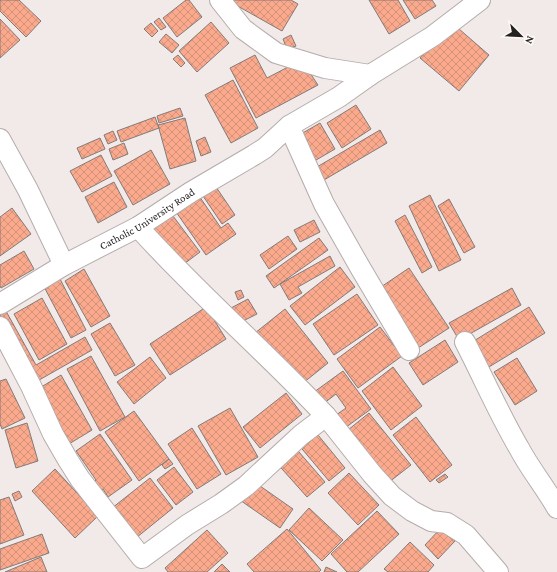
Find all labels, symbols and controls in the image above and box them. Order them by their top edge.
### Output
north arrow [501,16,541,56]
text: N [523,34,537,46]
street label: Catholic University Road [97,185,197,252]

